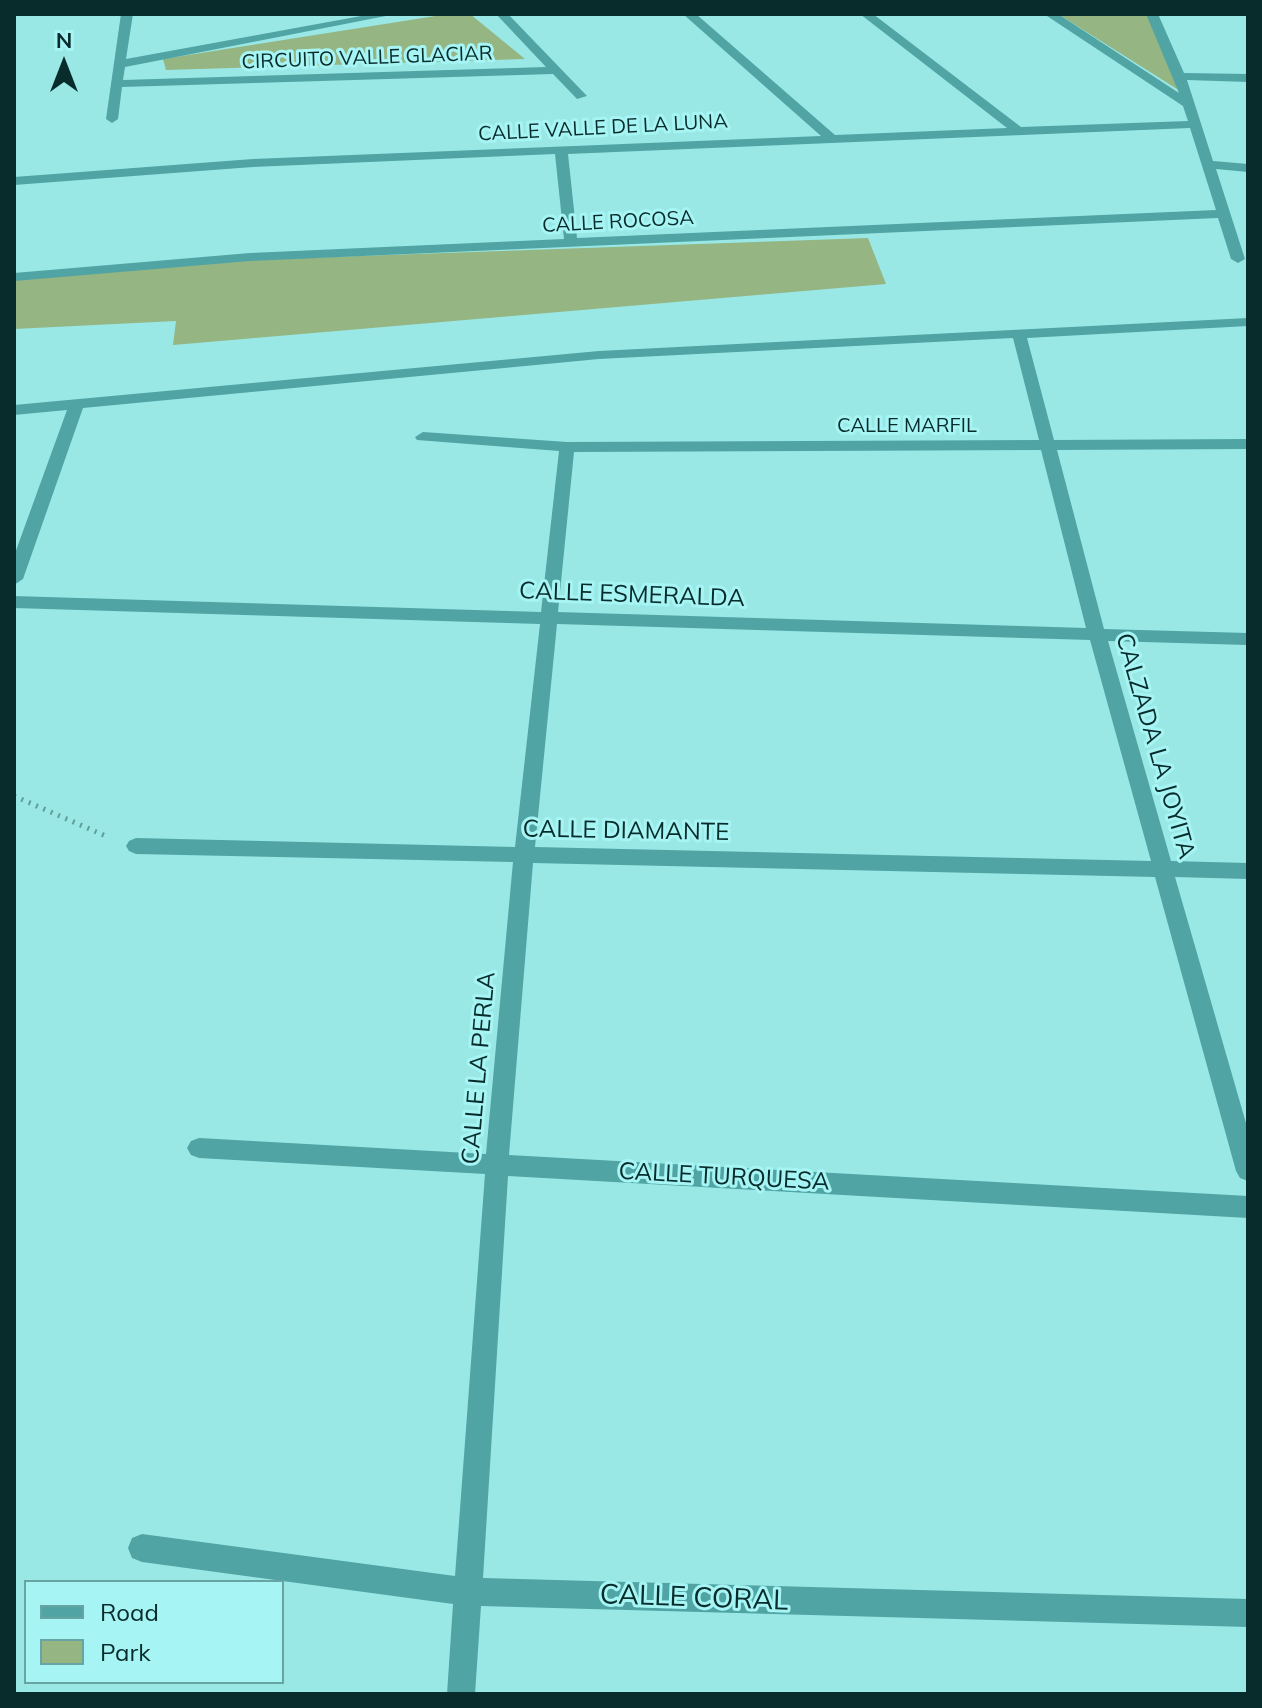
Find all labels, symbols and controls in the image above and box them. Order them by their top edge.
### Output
north arrow [24,24,104,104]
text: N [56,26,72,54]
street label: CIRCUITO VALLE GLACIAR [241,42,493,74]
street label: CALLE VALLE DE LA LUNA [477,109,729,147]
street label: CALLE ROCOSA [542,206,694,238]
street label: CALLE MARFIL [837,414,977,438]
street label: CALLE ESMERALDA [519,577,745,613]
street label: CALZADA LA JOYITA [1109,630,1201,862]
street label: CALLE DIAMANTE [522,815,730,847]
street label: CALLE LA PERLA [456,970,502,1166]
street label: CALLE TURQUESA [618,1157,830,1197]
street label: CALLE CORAL [599,1578,789,1618]
legend [24,1580,284,1684]
text: Road [100,1597,159,1627]
text: Park [100,1637,151,1667]

